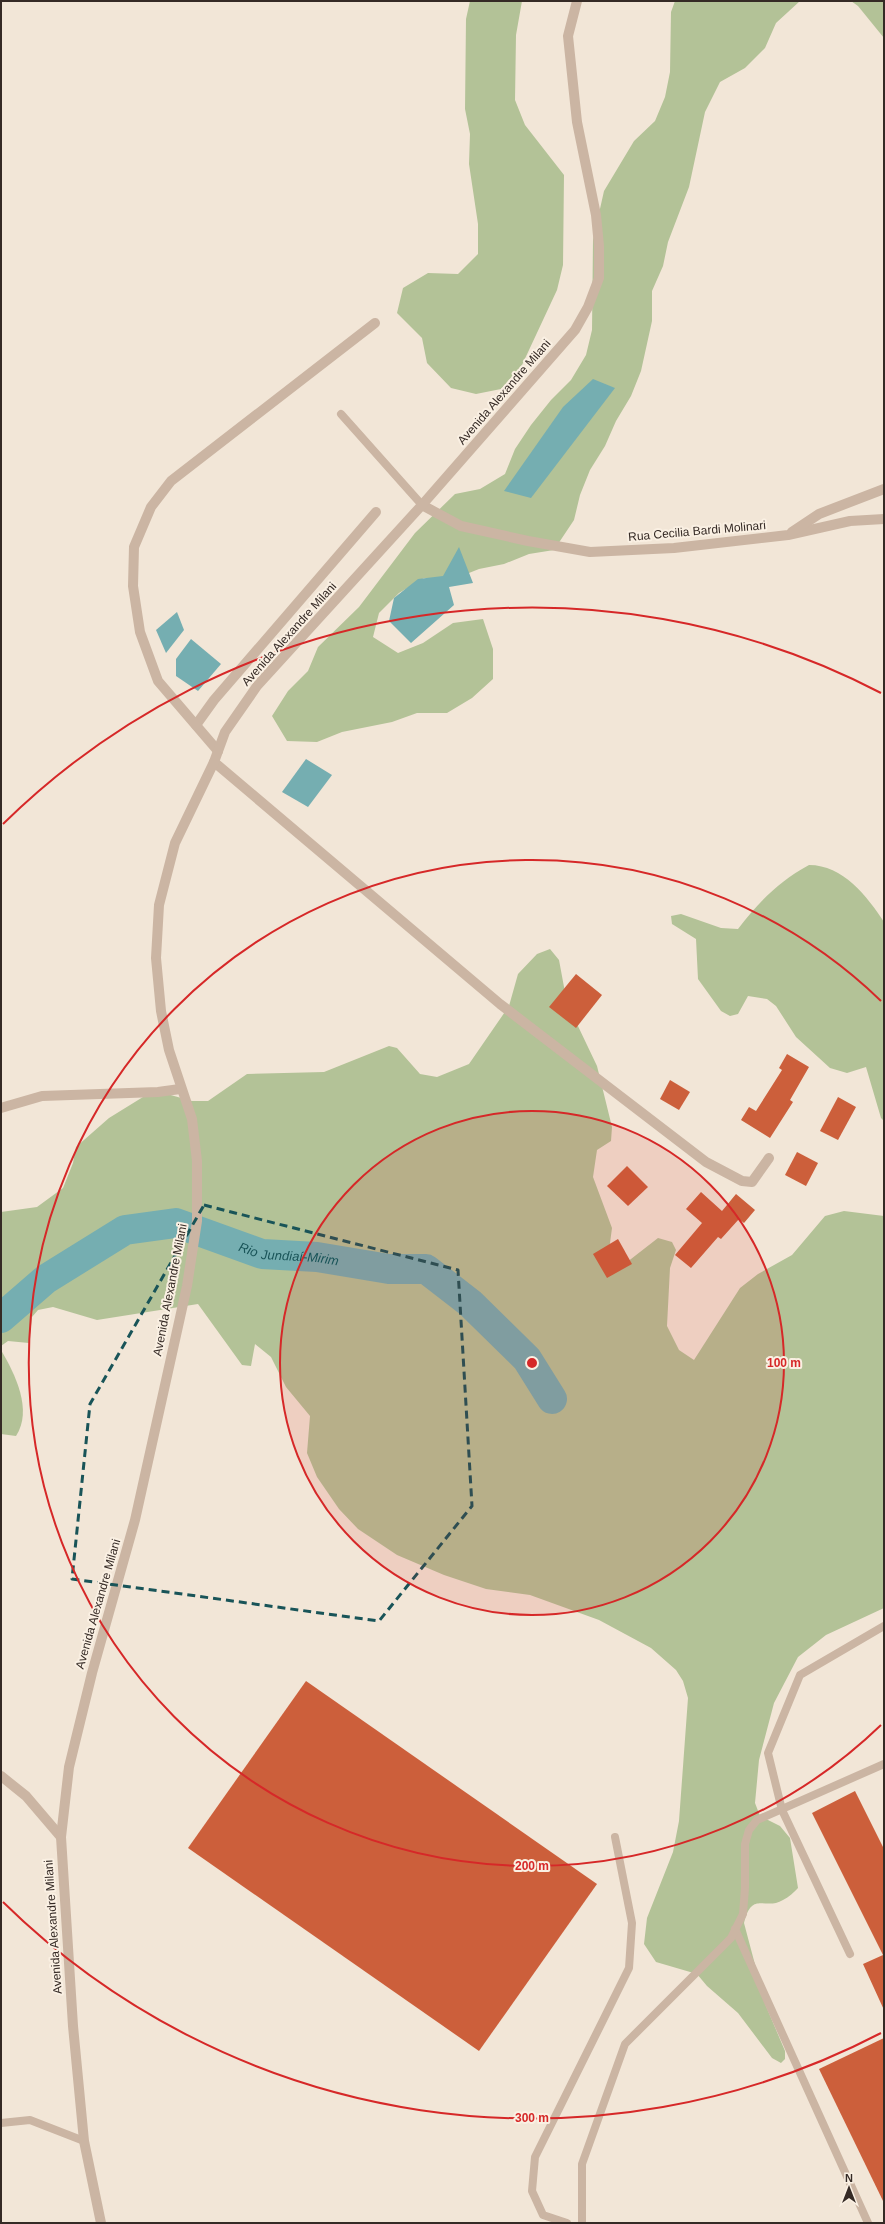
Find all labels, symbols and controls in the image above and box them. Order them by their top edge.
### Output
street label: Avenida Alexandre Milani [455,337,553,447]
street label: Rua Cecilia Bardi Molinari [628,518,766,544]
street label: Avenida Alexandre Milani [239,579,339,689]
street label: Avenida Alexandre Milani [150,1223,190,1357]
water label: Rio Jundiaí-Mirim [237,1239,340,1269]
centre of rings [525,1356,539,1370]
text: 100 m [767,1356,801,1370]
street label: Avenida Alexandre Milani [73,1537,123,1671]
street label: Avenida Alexandre Milani [41,1859,65,1995]
text: 200 m [515,1859,549,1873]
text: 300 m [515,2111,549,2125]
north arrow [829,2168,869,2208]
text: N [845,2172,853,2184]

